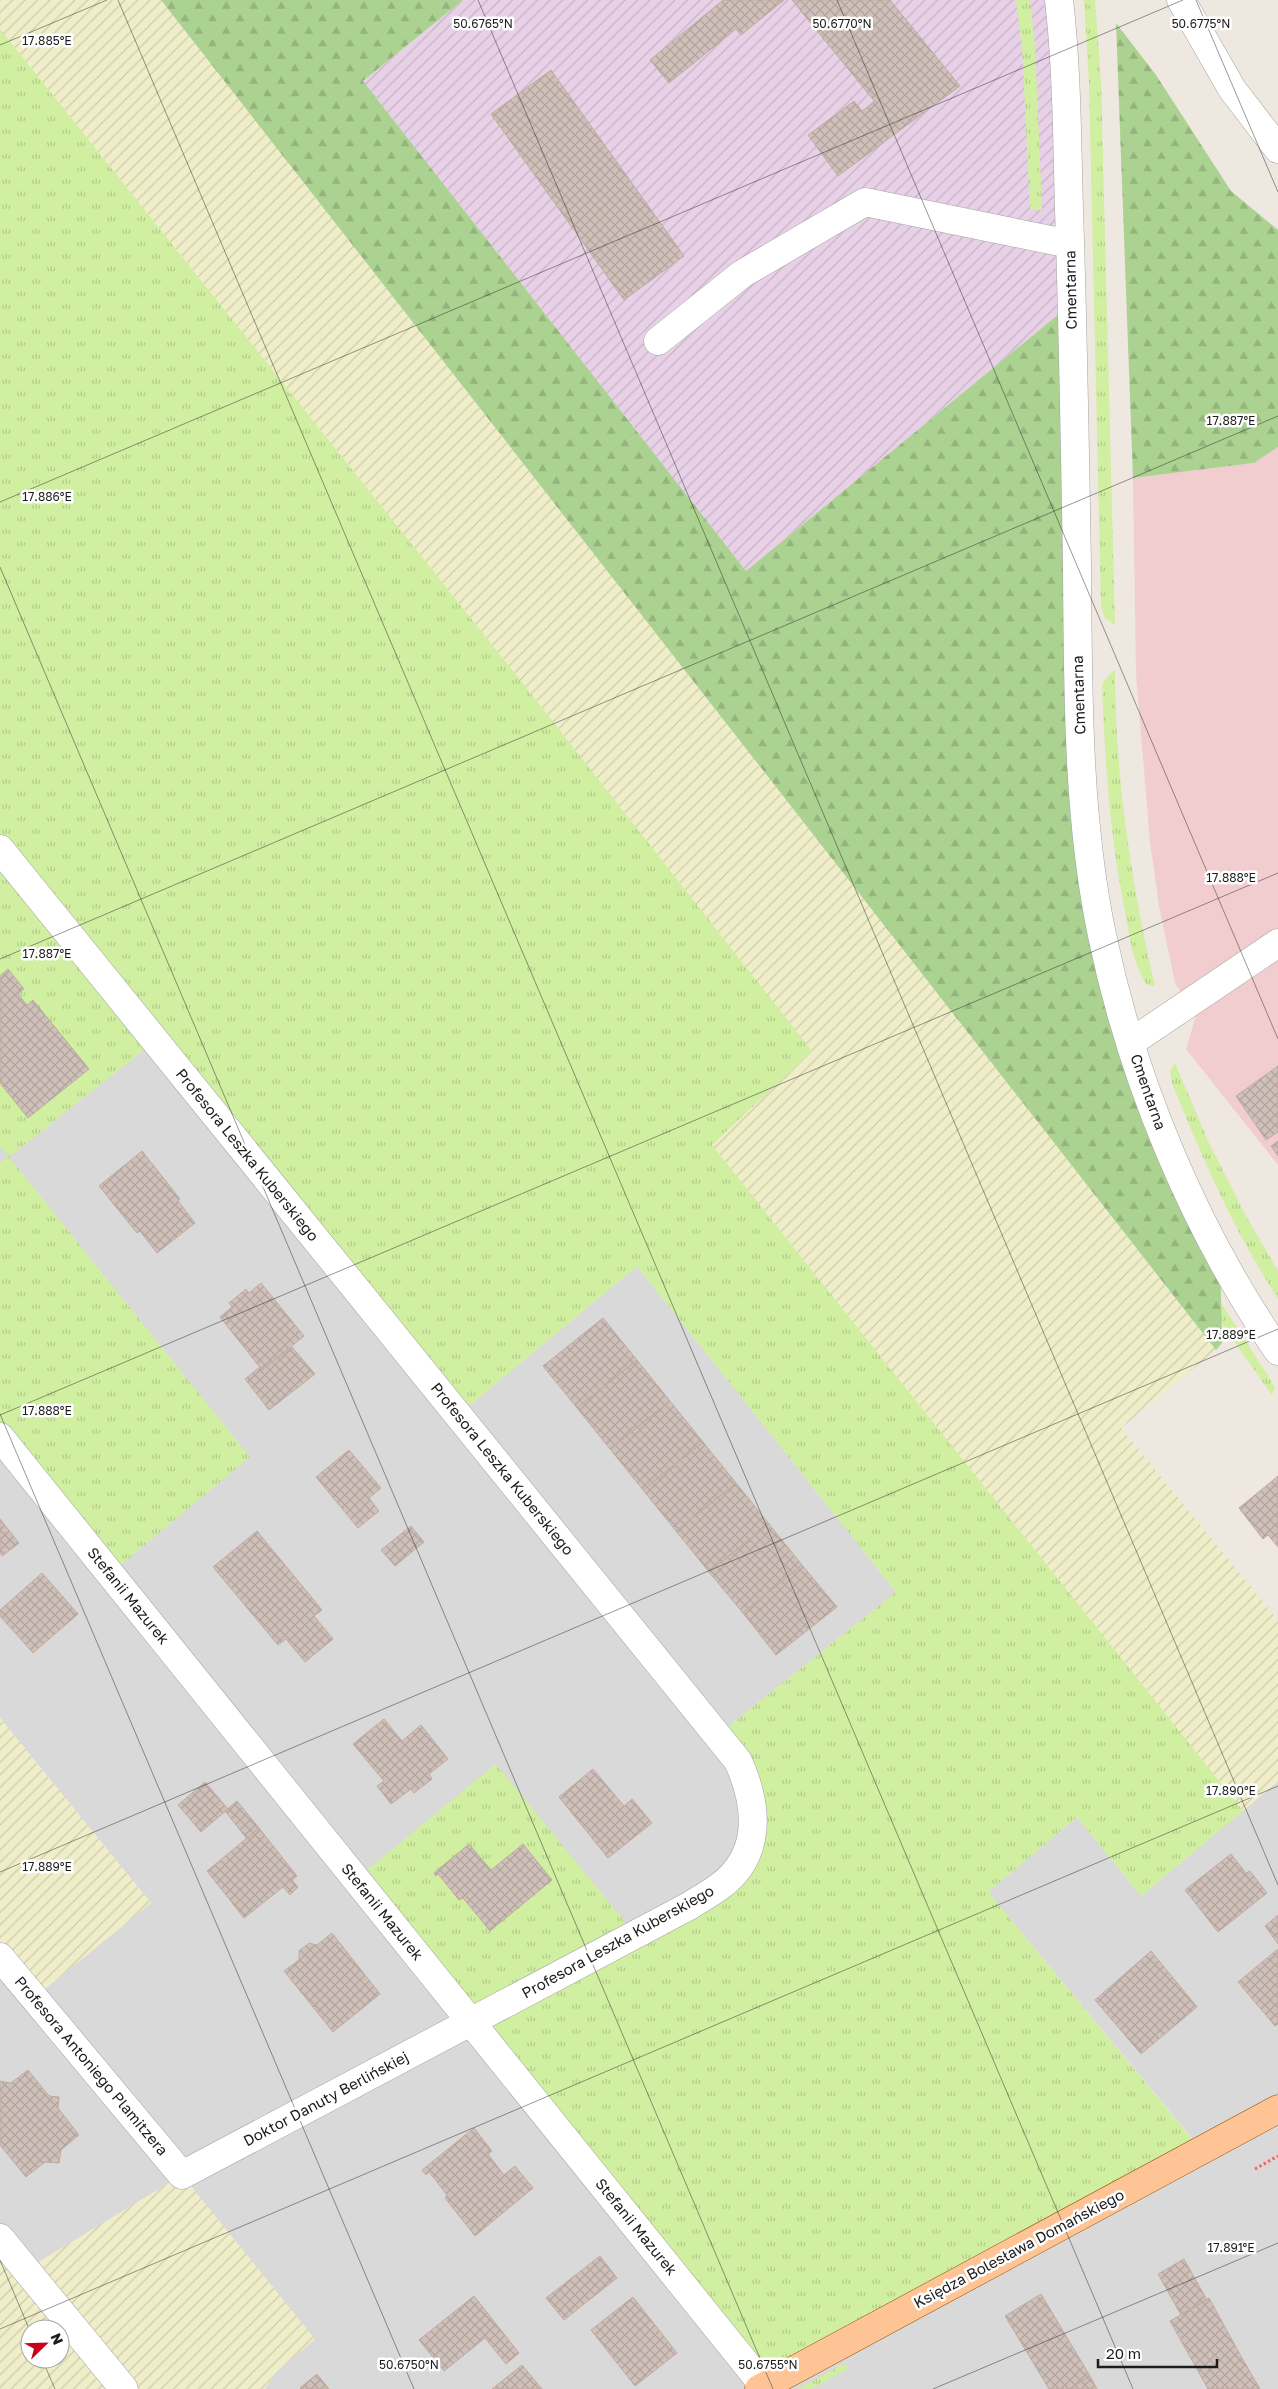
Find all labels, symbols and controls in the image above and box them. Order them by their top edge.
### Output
text: 50.6765°N [453,16,513,31]
text: 50.6770°N [812,16,872,31]
text: 50.6775°N [1172,16,1230,31]
text: 17.885°E [22,33,72,48]
street label: Cmentarna [1060,250,1080,330]
text: 17.887°E [1207,413,1255,428]
text: 17.886°E [22,489,72,504]
street label: Cmentarna [1068,655,1088,735]
text: 17.888°E [1206,870,1256,885]
text: 17.887°E [23,946,71,961]
street label: Cmentarna [1128,1051,1170,1132]
street label: Profesora Leszka Kuberskiego [173,1064,323,1244]
text: 17.889°E [1206,1327,1256,1342]
street label: Profesora Leszka Kuberskiego [428,1378,578,1558]
text: 17.888°E [22,1403,72,1418]
street label: Stefanii Mazurek [84,1543,174,1648]
text: 17.890°E [1206,1783,1256,1798]
text: 17.889°E [22,1859,72,1874]
street label: Stefanii Mazurek [338,1859,428,1964]
street label: Profesora Leszka Kuberskiego [518,1881,717,2002]
street label: Profesora Antoniego Plamitzera [11,1972,172,2159]
street label: Doktor Danuty Berlińskiej [240,2047,411,2149]
street label: Stefanii Mazurek [592,2174,682,2279]
street label: Księdza Bolesława Domańskiego [910,2185,1127,2311]
text: 17.891°E [1207,2240,1255,2255]
north arrow [20,2319,70,2369]
text: N [48,2331,67,2347]
scale bar [1098,2336,1217,2368]
text: 20 m [1106,2344,1141,2362]
text: 50.6750°N [379,2357,439,2372]
text: 50.6755°N [738,2357,798,2372]

